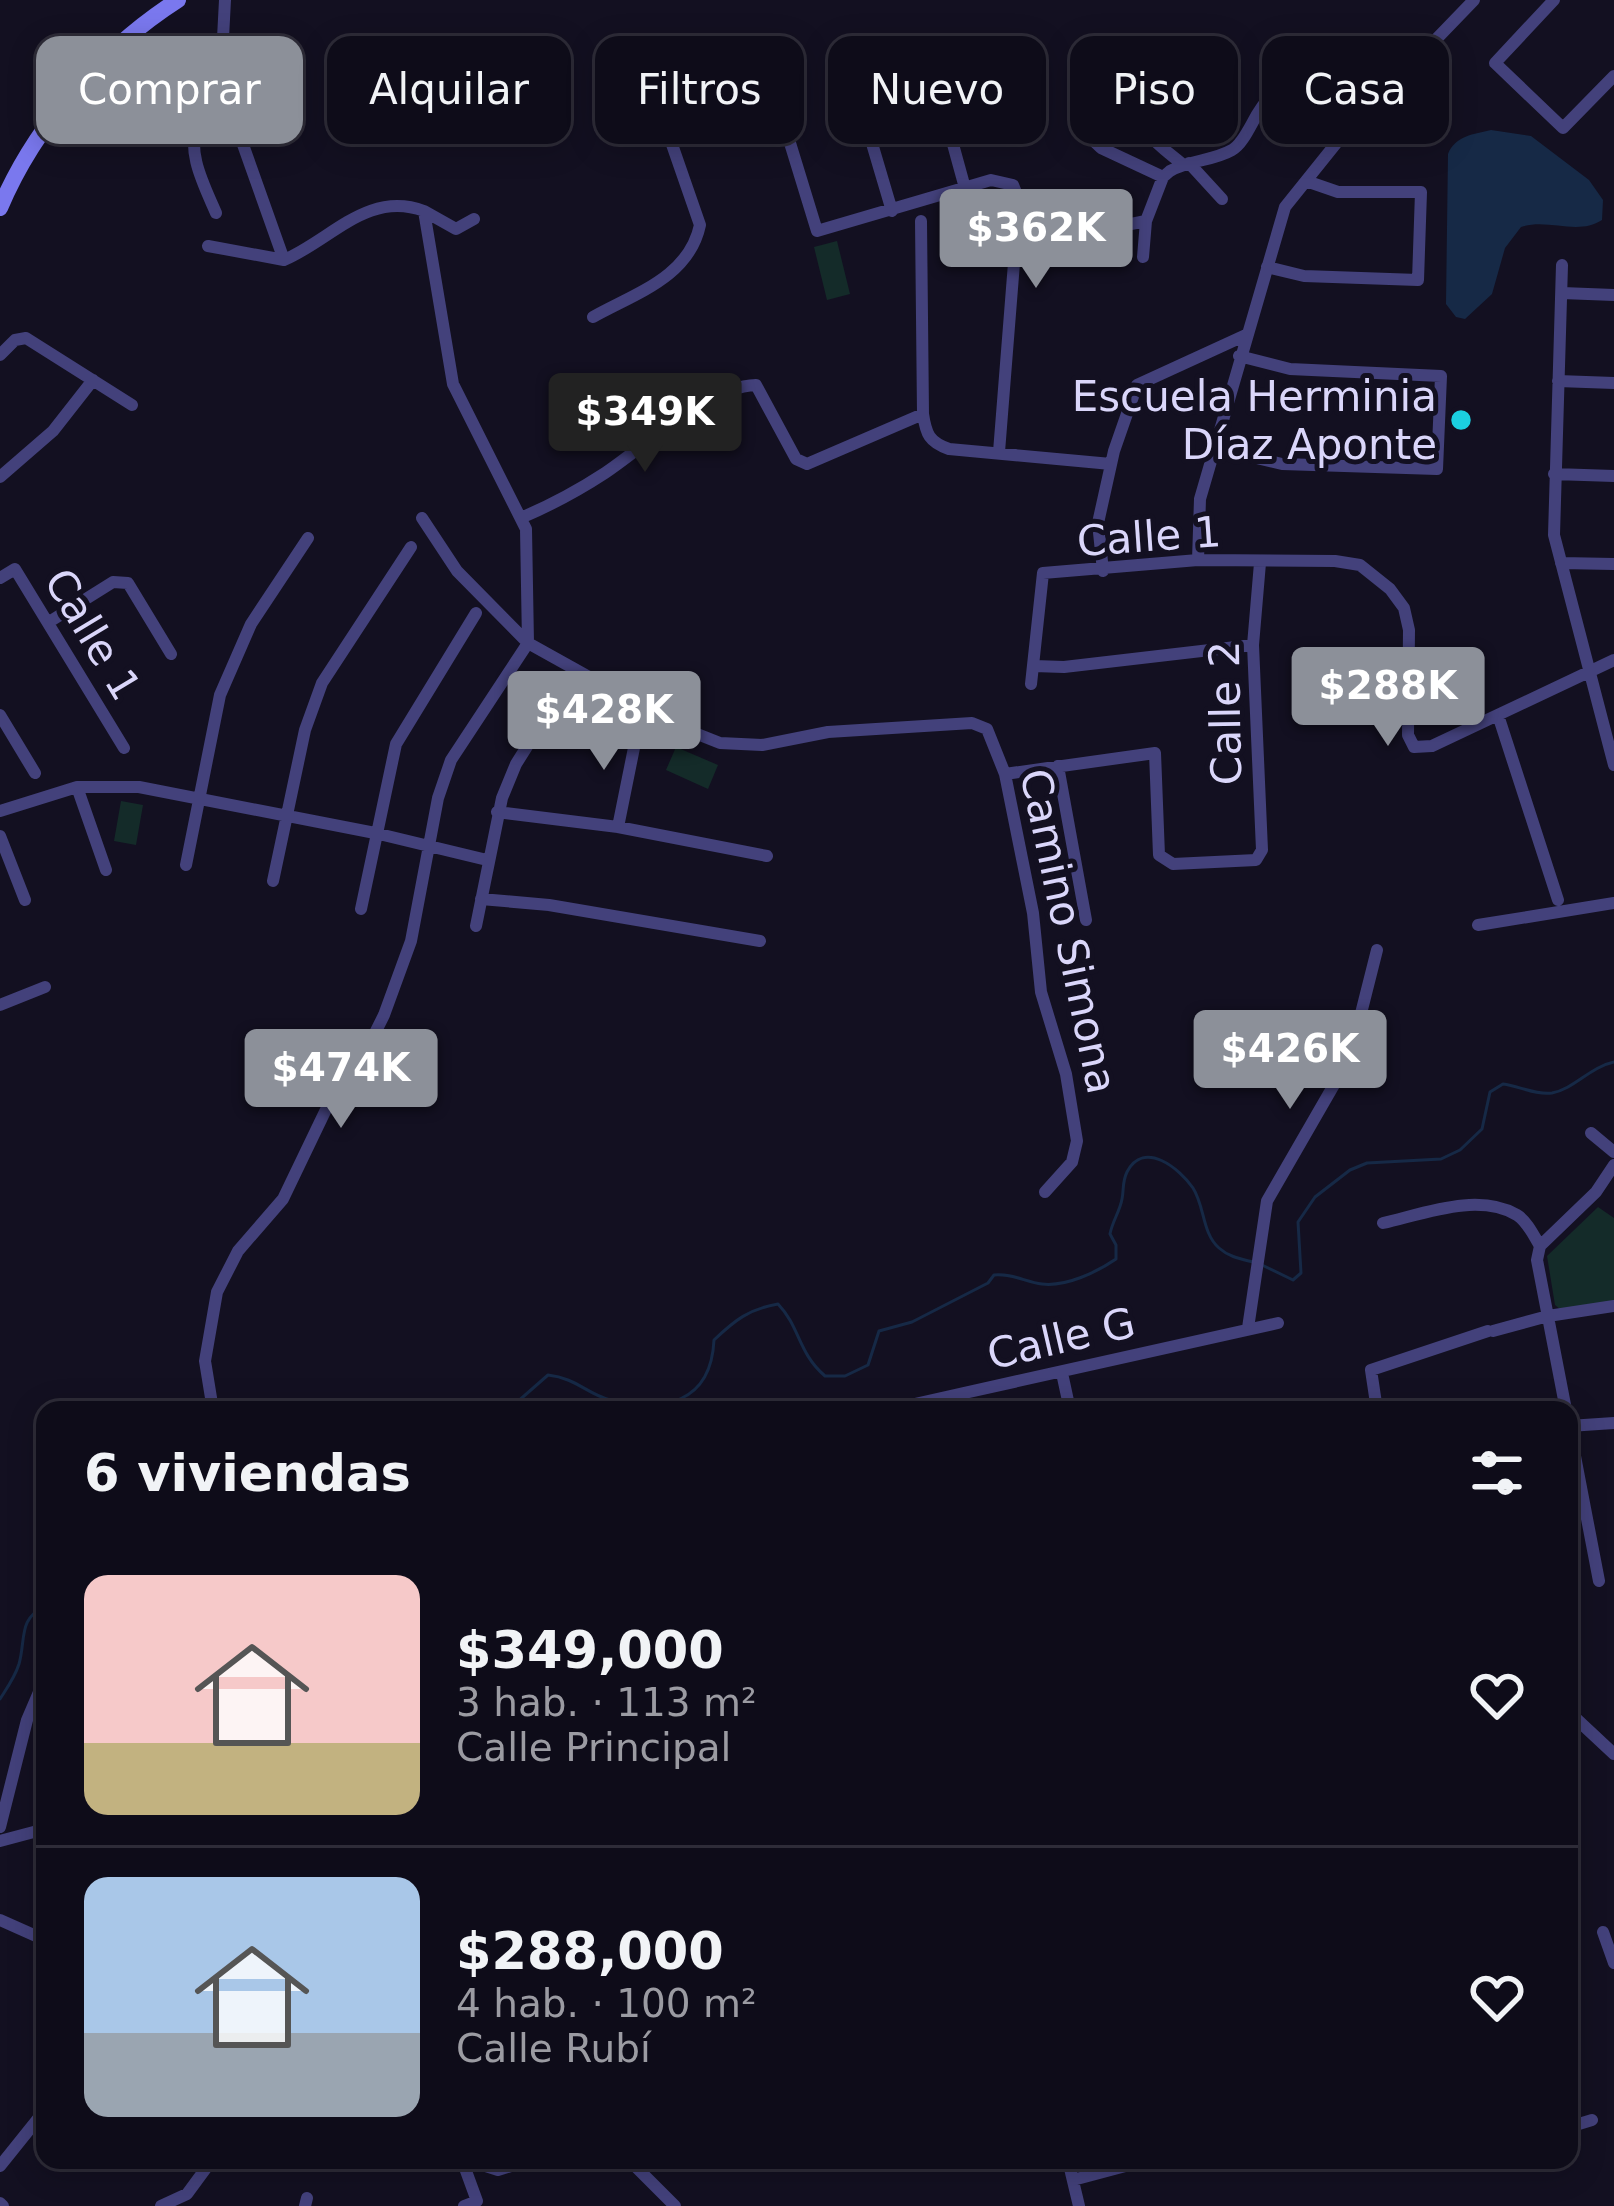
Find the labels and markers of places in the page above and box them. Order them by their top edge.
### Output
pin: $362K [952,189,1120,291]
place label: Escuela Herminia Díaz Aponte [1072,372,1437,469]
pin: $349K [561,373,729,475]
marker: Escuela Herminia Díaz Aponte [1448,407,1474,433]
pin: $288K [1304,647,1472,749]
pin: $428K [520,671,688,773]
pin: $426K [1206,1010,1374,1112]
pin: $474K [257,1029,425,1131]

